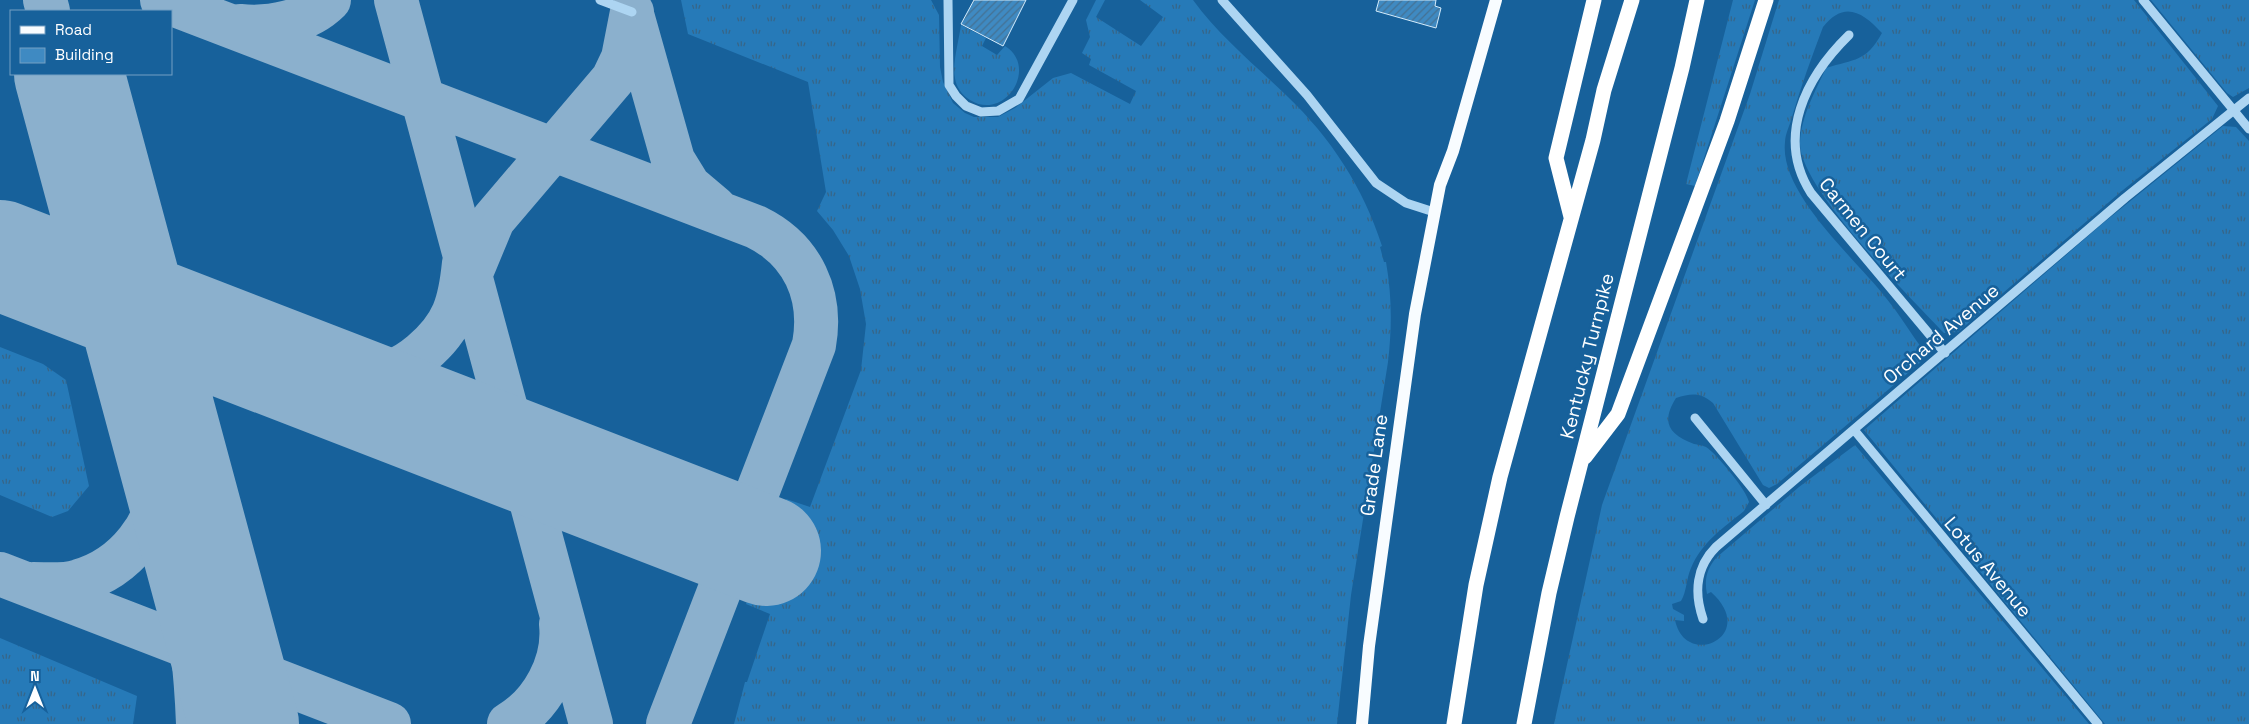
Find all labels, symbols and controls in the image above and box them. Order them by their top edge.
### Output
legend [10,10,172,75]
text: Road [55,20,92,39]
text: Building [55,45,114,64]
street label: Carmen Court [1814,172,1912,286]
street label: Kentucky Turnpike [1554,271,1620,441]
street label: Orchard Avenue [1878,278,2004,390]
street label: Grade Lane [1354,412,1394,518]
street label: Lotus Avenue [1939,512,2037,622]
north arrow [10,664,60,714]
text: N [30,667,40,685]

